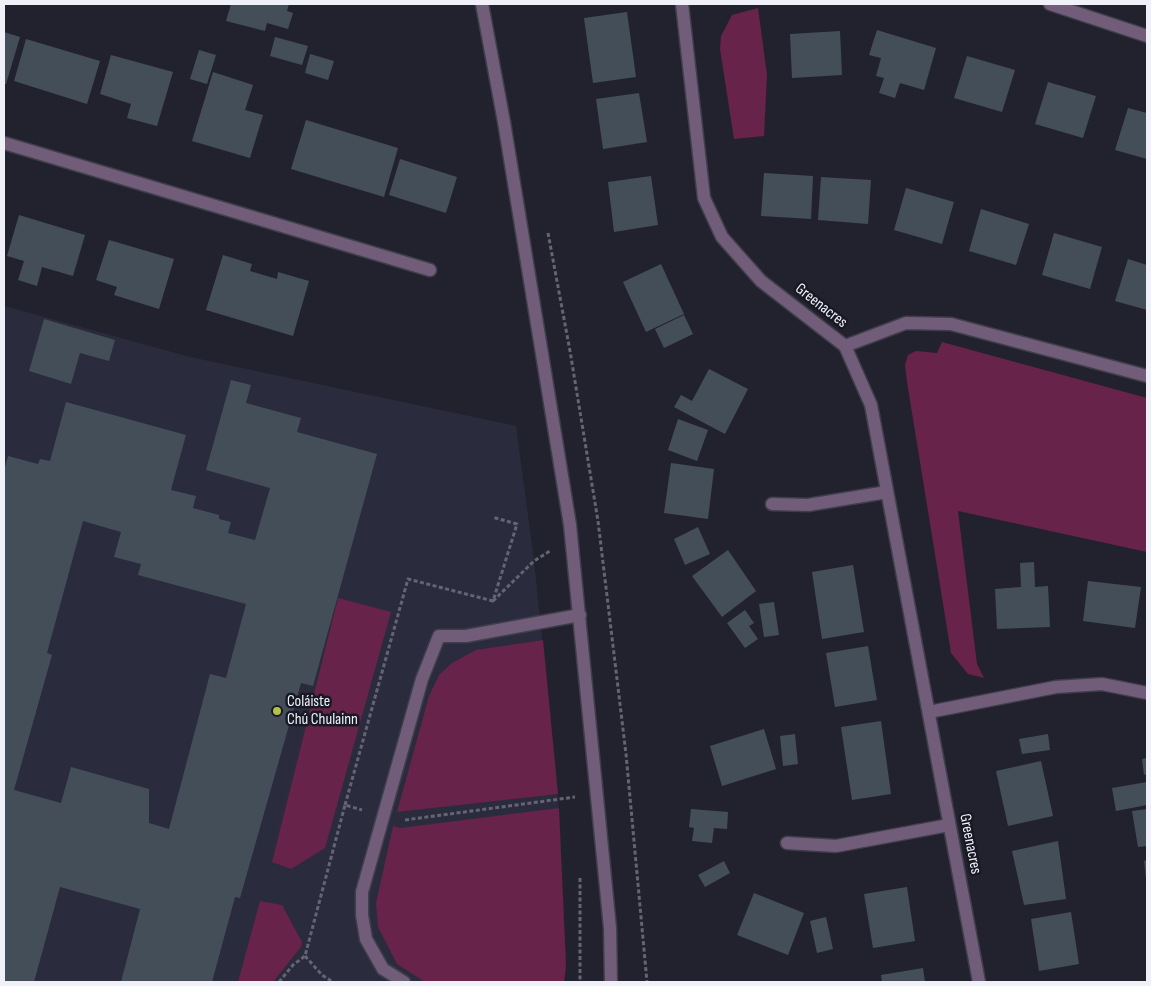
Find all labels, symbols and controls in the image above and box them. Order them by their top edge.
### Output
street label: Greenacres [791,280,851,332]
place label: Coláiste Chú Chulainn [287,692,358,730]
marker: Coláiste Chú Chulainn [271,705,283,717]
street label: Greenacres [955,812,985,876]

